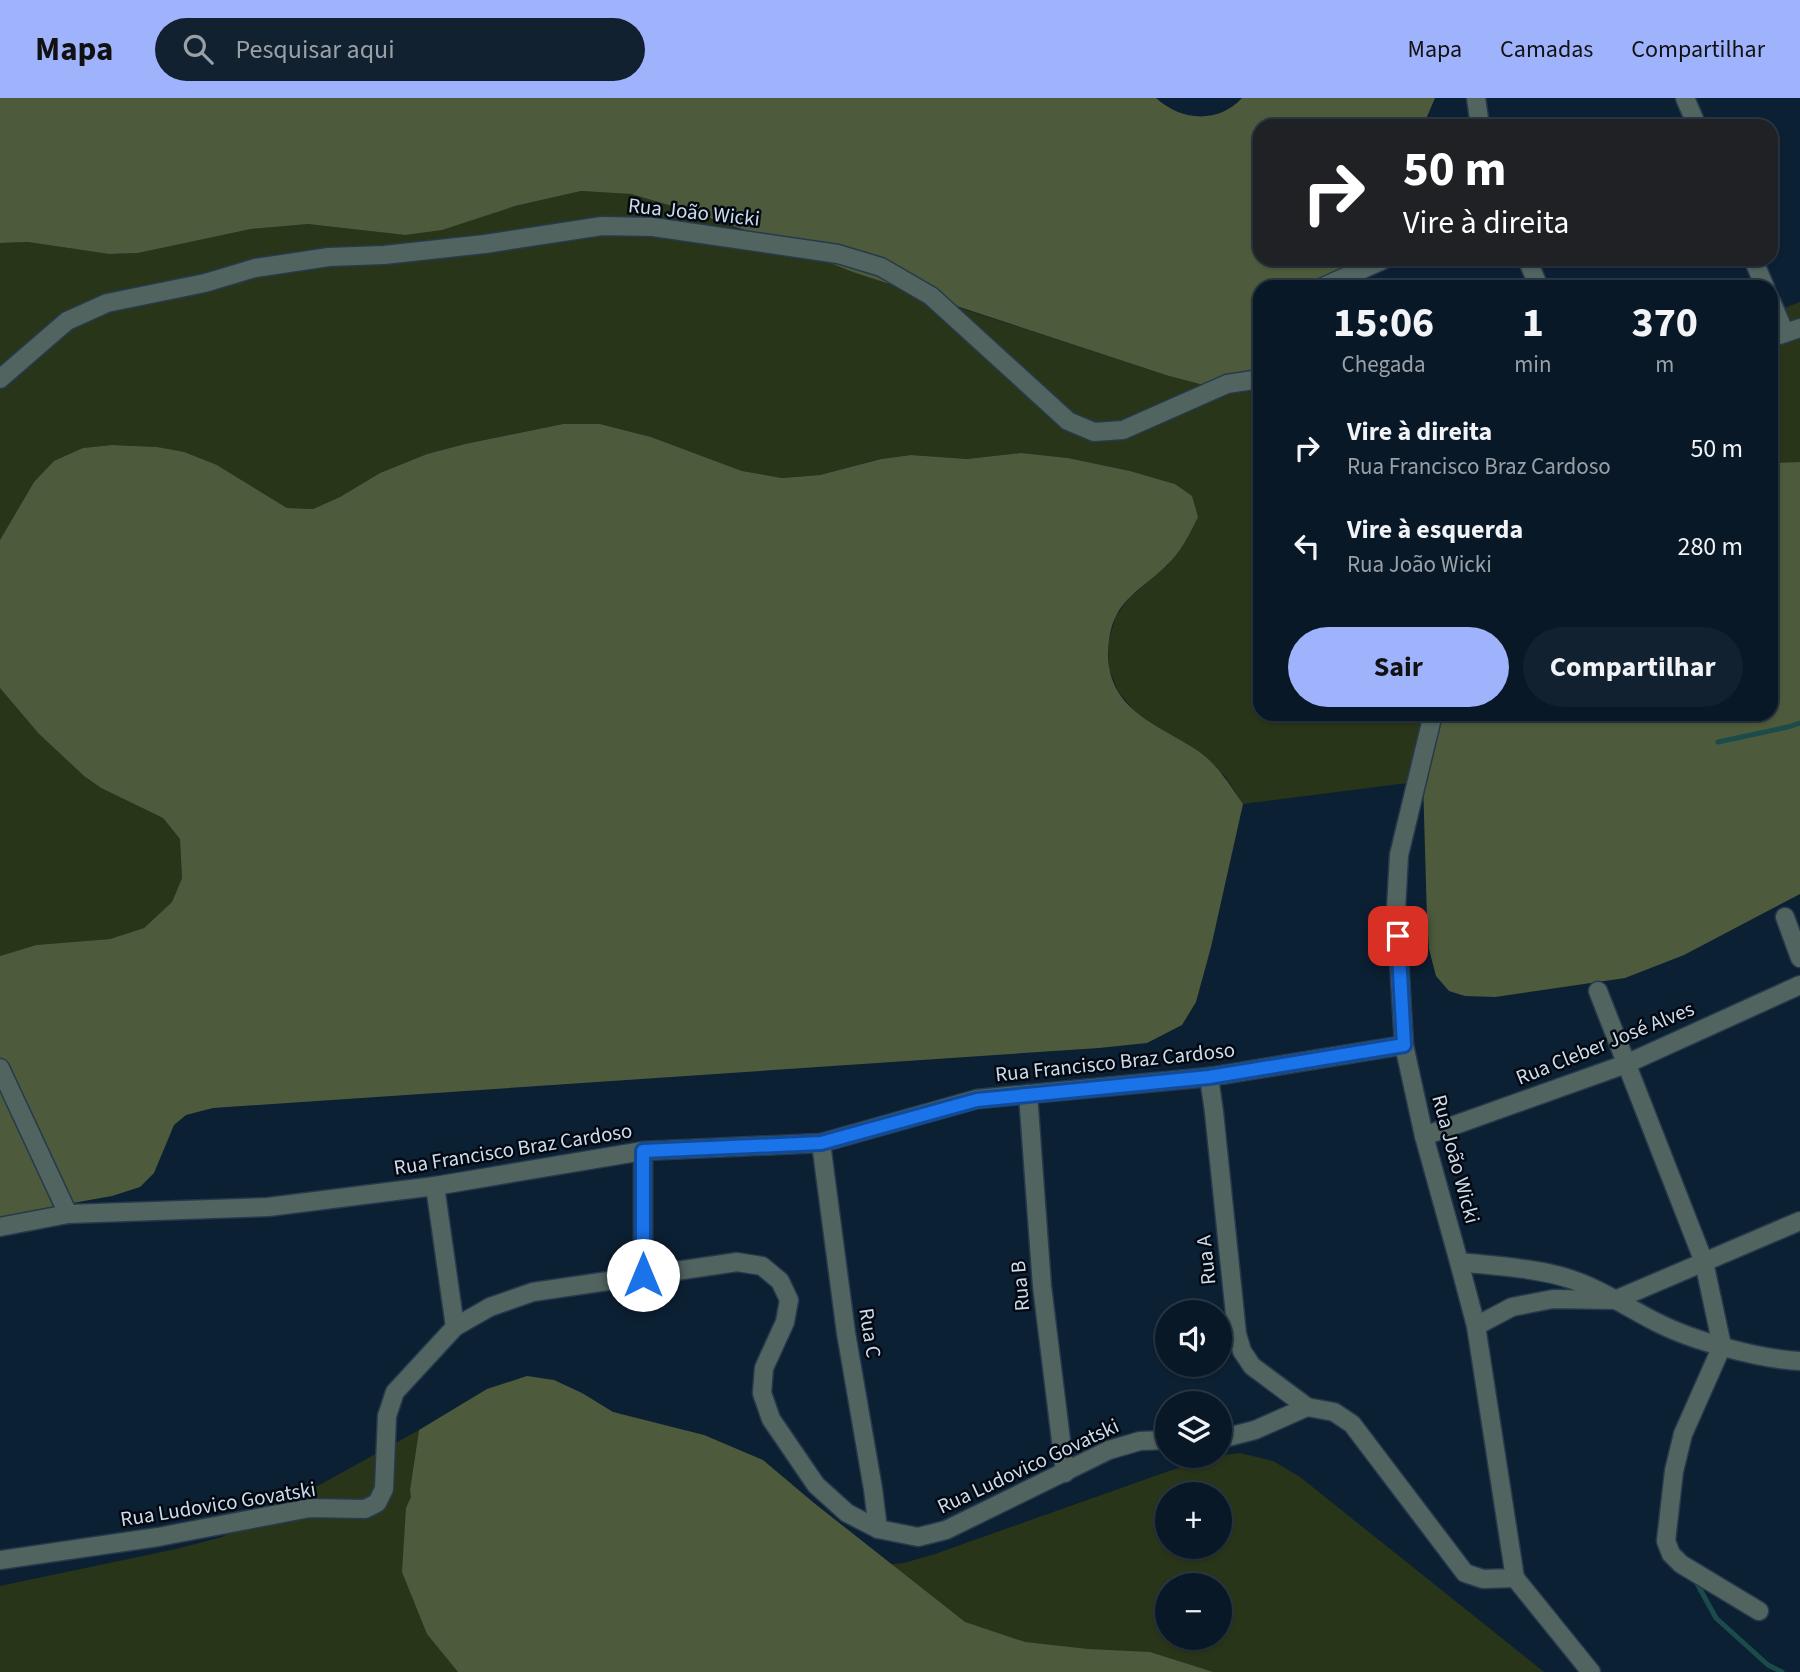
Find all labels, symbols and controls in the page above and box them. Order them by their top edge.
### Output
search box [155,18,645,81]
text: Mapa [35,26,113,73]
icon: search [179,30,217,68]
text: Pesquisar aqui [235,31,395,68]
text: Mapa [1407,32,1462,67]
text: Camadas [1500,32,1593,67]
text: Compartilhar [1631,32,1765,67]
text: 50 m [1403,135,1507,205]
icon: right [1288,147,1379,238]
street label: Rua João Wicki [627,190,761,234]
text: Vire à direita [1403,200,1569,246]
text: 15:06 [1333,293,1434,353]
text: 1 [1522,293,1544,353]
text: 370 [1631,293,1698,353]
text: Chegada [1342,348,1426,381]
text: min [1514,348,1552,381]
text: m [1655,348,1674,381]
text: Vire à direita [1347,413,1492,450]
icon: right [1288,429,1326,467]
text: 50 m [1690,430,1743,467]
text: Rua Francisco Braz Cardoso [1347,450,1611,483]
text: Vire à esquerda [1347,511,1523,548]
icon: left [1288,527,1326,565]
text: 280 m [1677,528,1743,565]
text: Rua João Wicki [1347,548,1492,581]
button: Sair [1288,627,1509,707]
button: Compartilhar [1523,627,1743,707]
pin [1368,906,1428,966]
icon: arrive [1379,917,1417,955]
street label: Rua Cleber José Alves [1511,993,1699,1092]
street label: Rua Francisco Braz Cardoso [994,1034,1236,1090]
street label: Rua João Wicki [1424,1091,1488,1227]
street label: Rua Francisco Braz Cardoso [392,1115,634,1183]
street label: Rua A [1188,1233,1224,1286]
position arrow [606,1238,680,1312]
street label: Rua B [1003,1260,1037,1312]
map controls [1155,1300,1232,1650]
button: sound [1155,1300,1232,1377]
street label: Rua C [851,1306,889,1360]
button: layers [1155,1391,1232,1468]
street label: Rua Ludovico Govatski [932,1411,1124,1521]
street label: Rua Ludovico Govatski [118,1474,318,1534]
button: + [1155,1482,1232,1559]
button: − [1155,1573,1232,1650]

